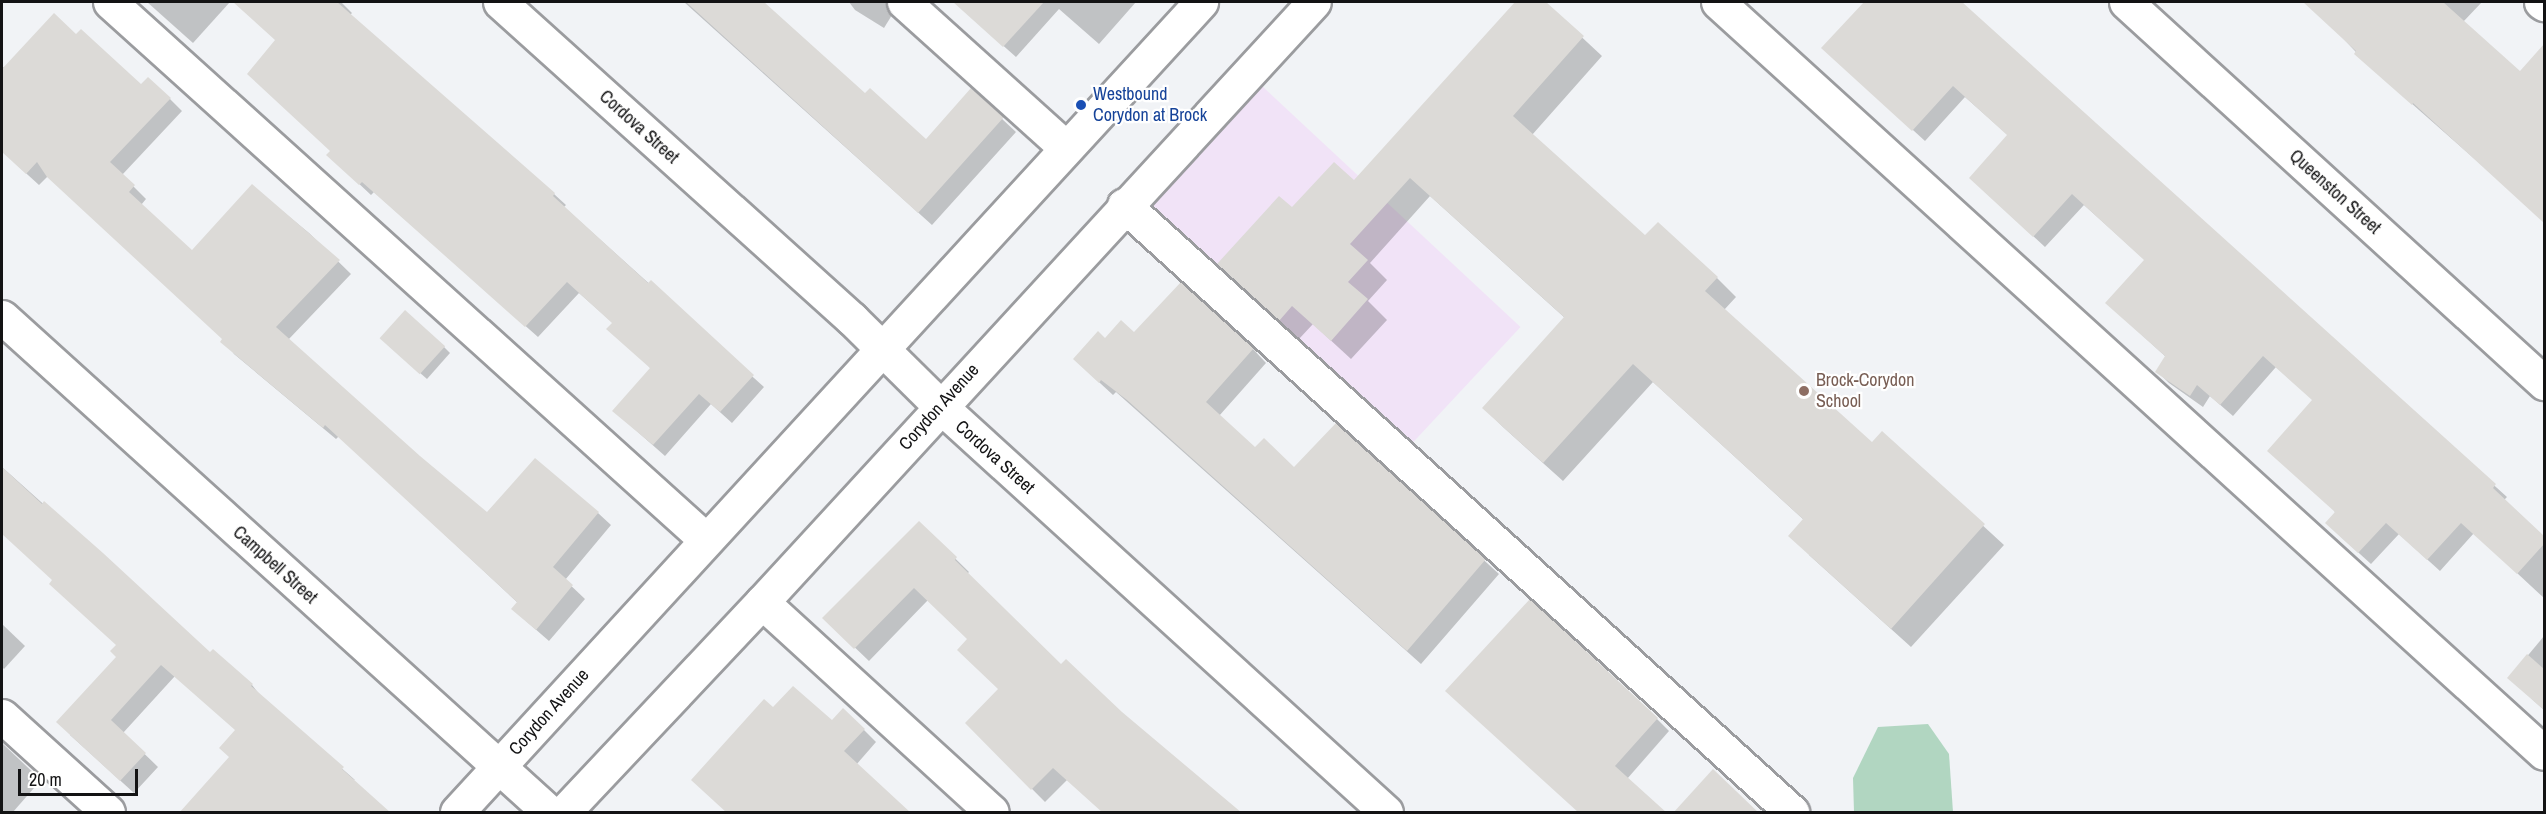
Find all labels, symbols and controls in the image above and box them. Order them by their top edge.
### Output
place label: Westbound Corydon at Brock [1093,84,1207,127]
street label: Cordova Street [595,86,683,168]
marker: Westbound Corydon at Brock [1074,98,1088,112]
street label: Queenston Street [2285,145,2385,239]
street label: Corydon Avenue [894,359,984,455]
place label: Brock-Corydon School [1816,370,1914,412]
marker: Brock-Corydon School [1797,384,1811,398]
street label: Cordova Street [951,416,1039,498]
street label: Campbell Street [228,522,322,608]
street label: Corydon Avenue [504,664,594,760]
scale bar [21,757,141,795]
text: 20 m [29,767,62,792]

